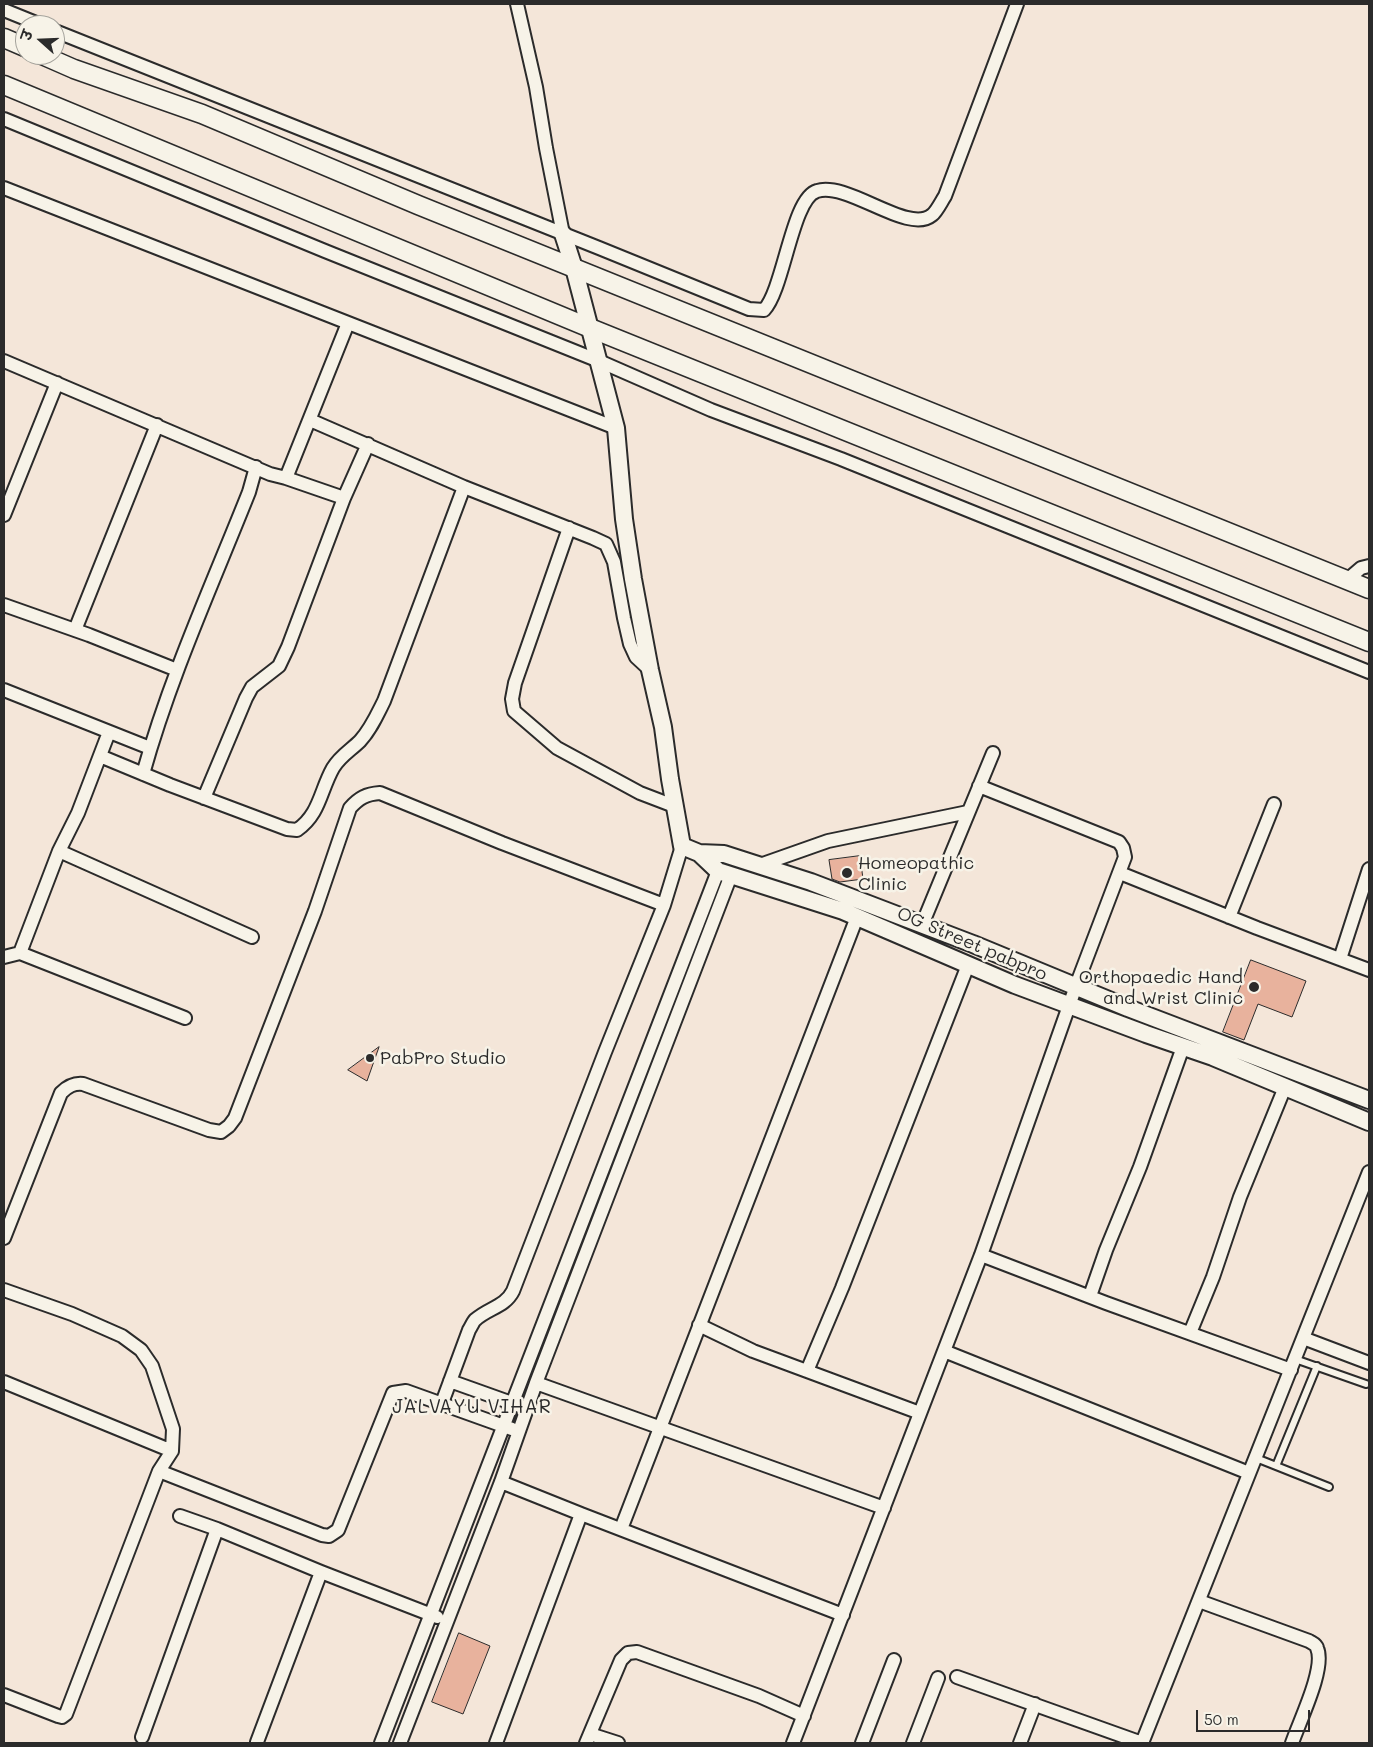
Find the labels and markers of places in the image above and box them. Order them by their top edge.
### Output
place label: Homeopathic Clinic [858,852,974,894]
marker: Homeopathic Clinic [840,866,854,880]
place label: Orthopaedic Hand and Wrist Clinic [1079,966,1243,1009]
marker: Orthopaedic Hand and Wrist Clinic [1247,980,1261,994]
place label: PabPro Studio [380,1047,506,1069]
marker: PabPro Studio [364,1052,376,1064]

